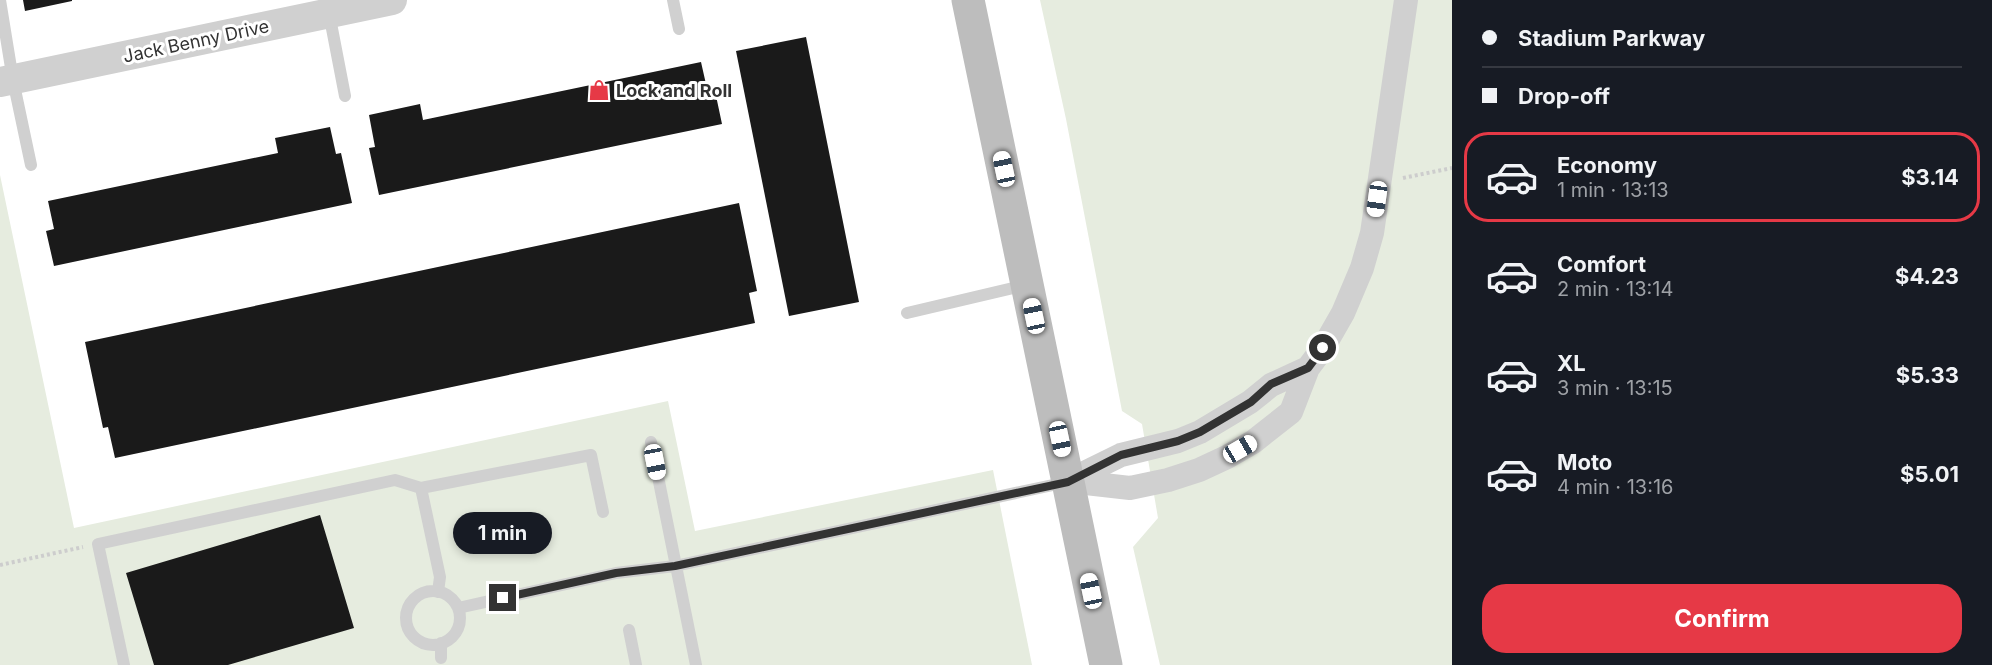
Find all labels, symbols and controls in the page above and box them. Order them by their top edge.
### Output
street label: Jack Benny Drive [121,15,271,67]
text: Stadium Parkway [1518,25,1705,51]
shop icon: Lock and Roll [587,78,611,102]
place label: Lock and Roll [616,80,732,101]
text: Drop-off [1518,83,1610,109]
car [991,150,1017,188]
icon: car [1485,150,1539,204]
text: Economy [1557,152,1657,178]
text: $3.14 [1901,164,1959,190]
text: 1 min · 13:13 [1557,178,1669,202]
car [1366,180,1388,218]
icon: car [1485,249,1539,303]
text: Comfort [1557,251,1646,277]
text: $4.23 [1895,263,1959,289]
text: 2 min · 13:14 [1557,277,1673,301]
car [1021,297,1047,335]
route start [1309,334,1336,361]
icon: car [1485,348,1539,402]
text: XL [1557,350,1586,376]
text: $5.33 [1896,362,1959,388]
text: 3 min · 13:15 [1557,376,1673,400]
car [1047,420,1073,458]
car [1220,432,1260,466]
car [643,443,667,481]
icon: car [1485,447,1539,501]
text: Moto [1557,449,1612,475]
text: $5.01 [1900,461,1959,487]
text: 4 min · 13:16 [1557,475,1674,499]
callout: 1 min [454,511,552,553]
text: 1 min [478,521,527,545]
car [1078,572,1104,610]
route end [489,584,516,611]
button: Confirm [1482,584,1962,653]

